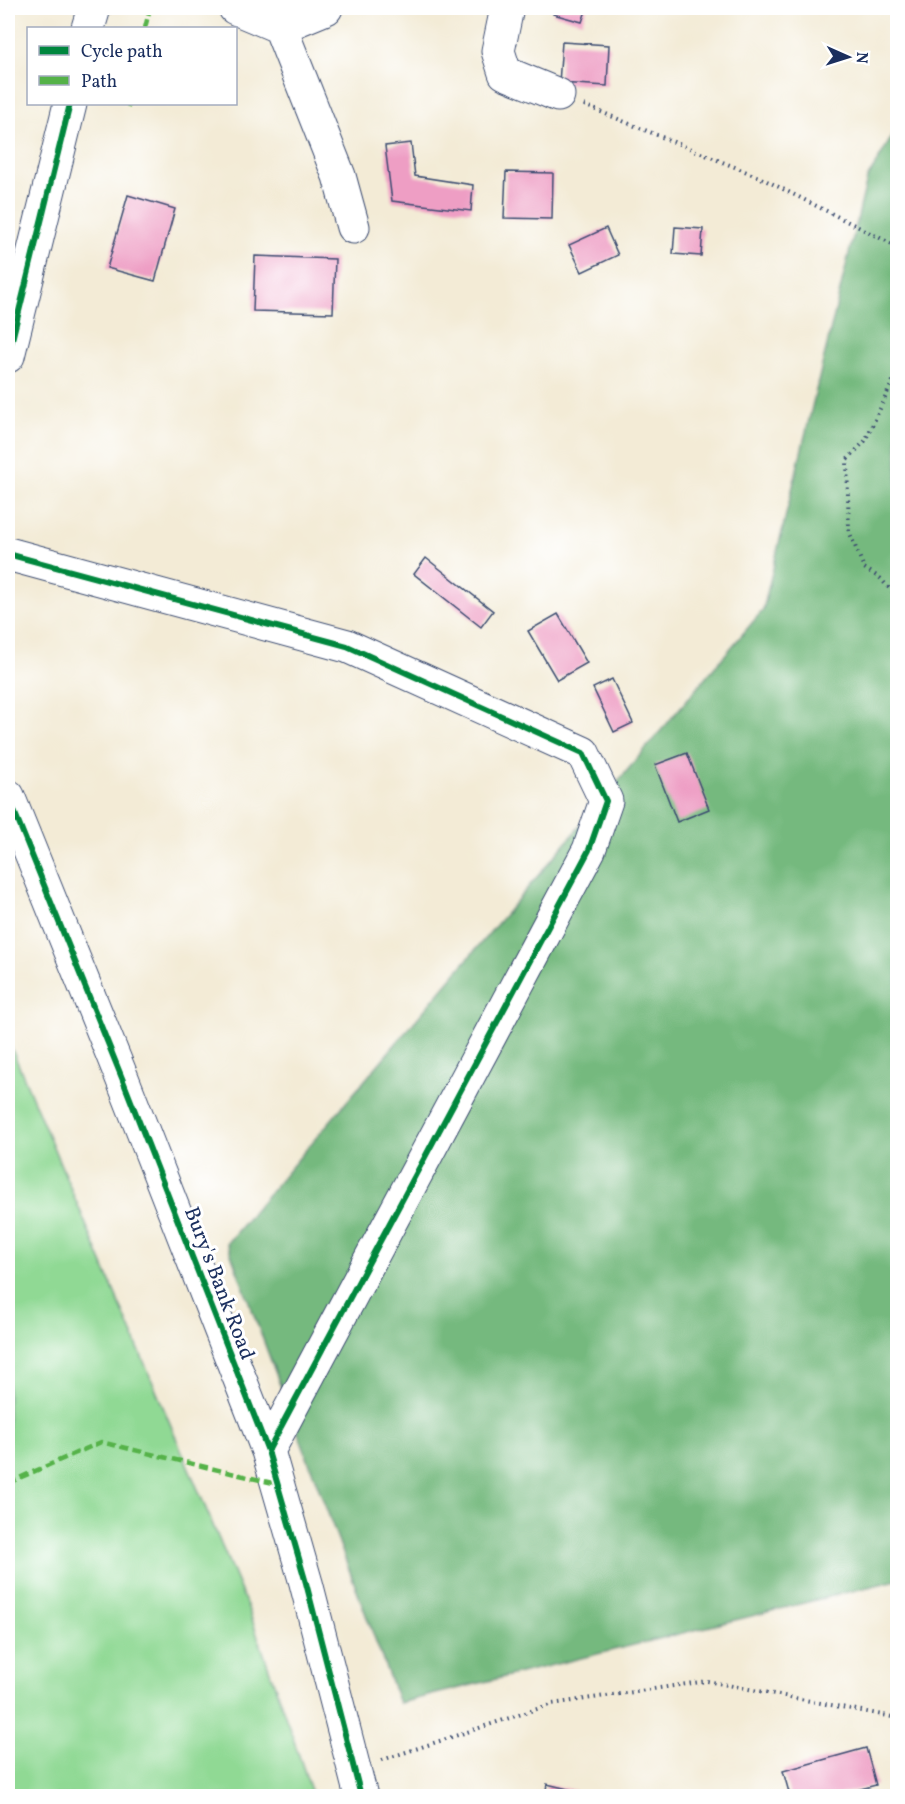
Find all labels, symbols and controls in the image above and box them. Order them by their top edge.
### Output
legend [27,27,237,105]
north arrow [818,27,878,87]
text: Cycle path [81,40,163,65]
text: N [850,51,872,64]
text: Path [81,70,117,95]
street label: Bury's Bank Road [176,1203,261,1364]

